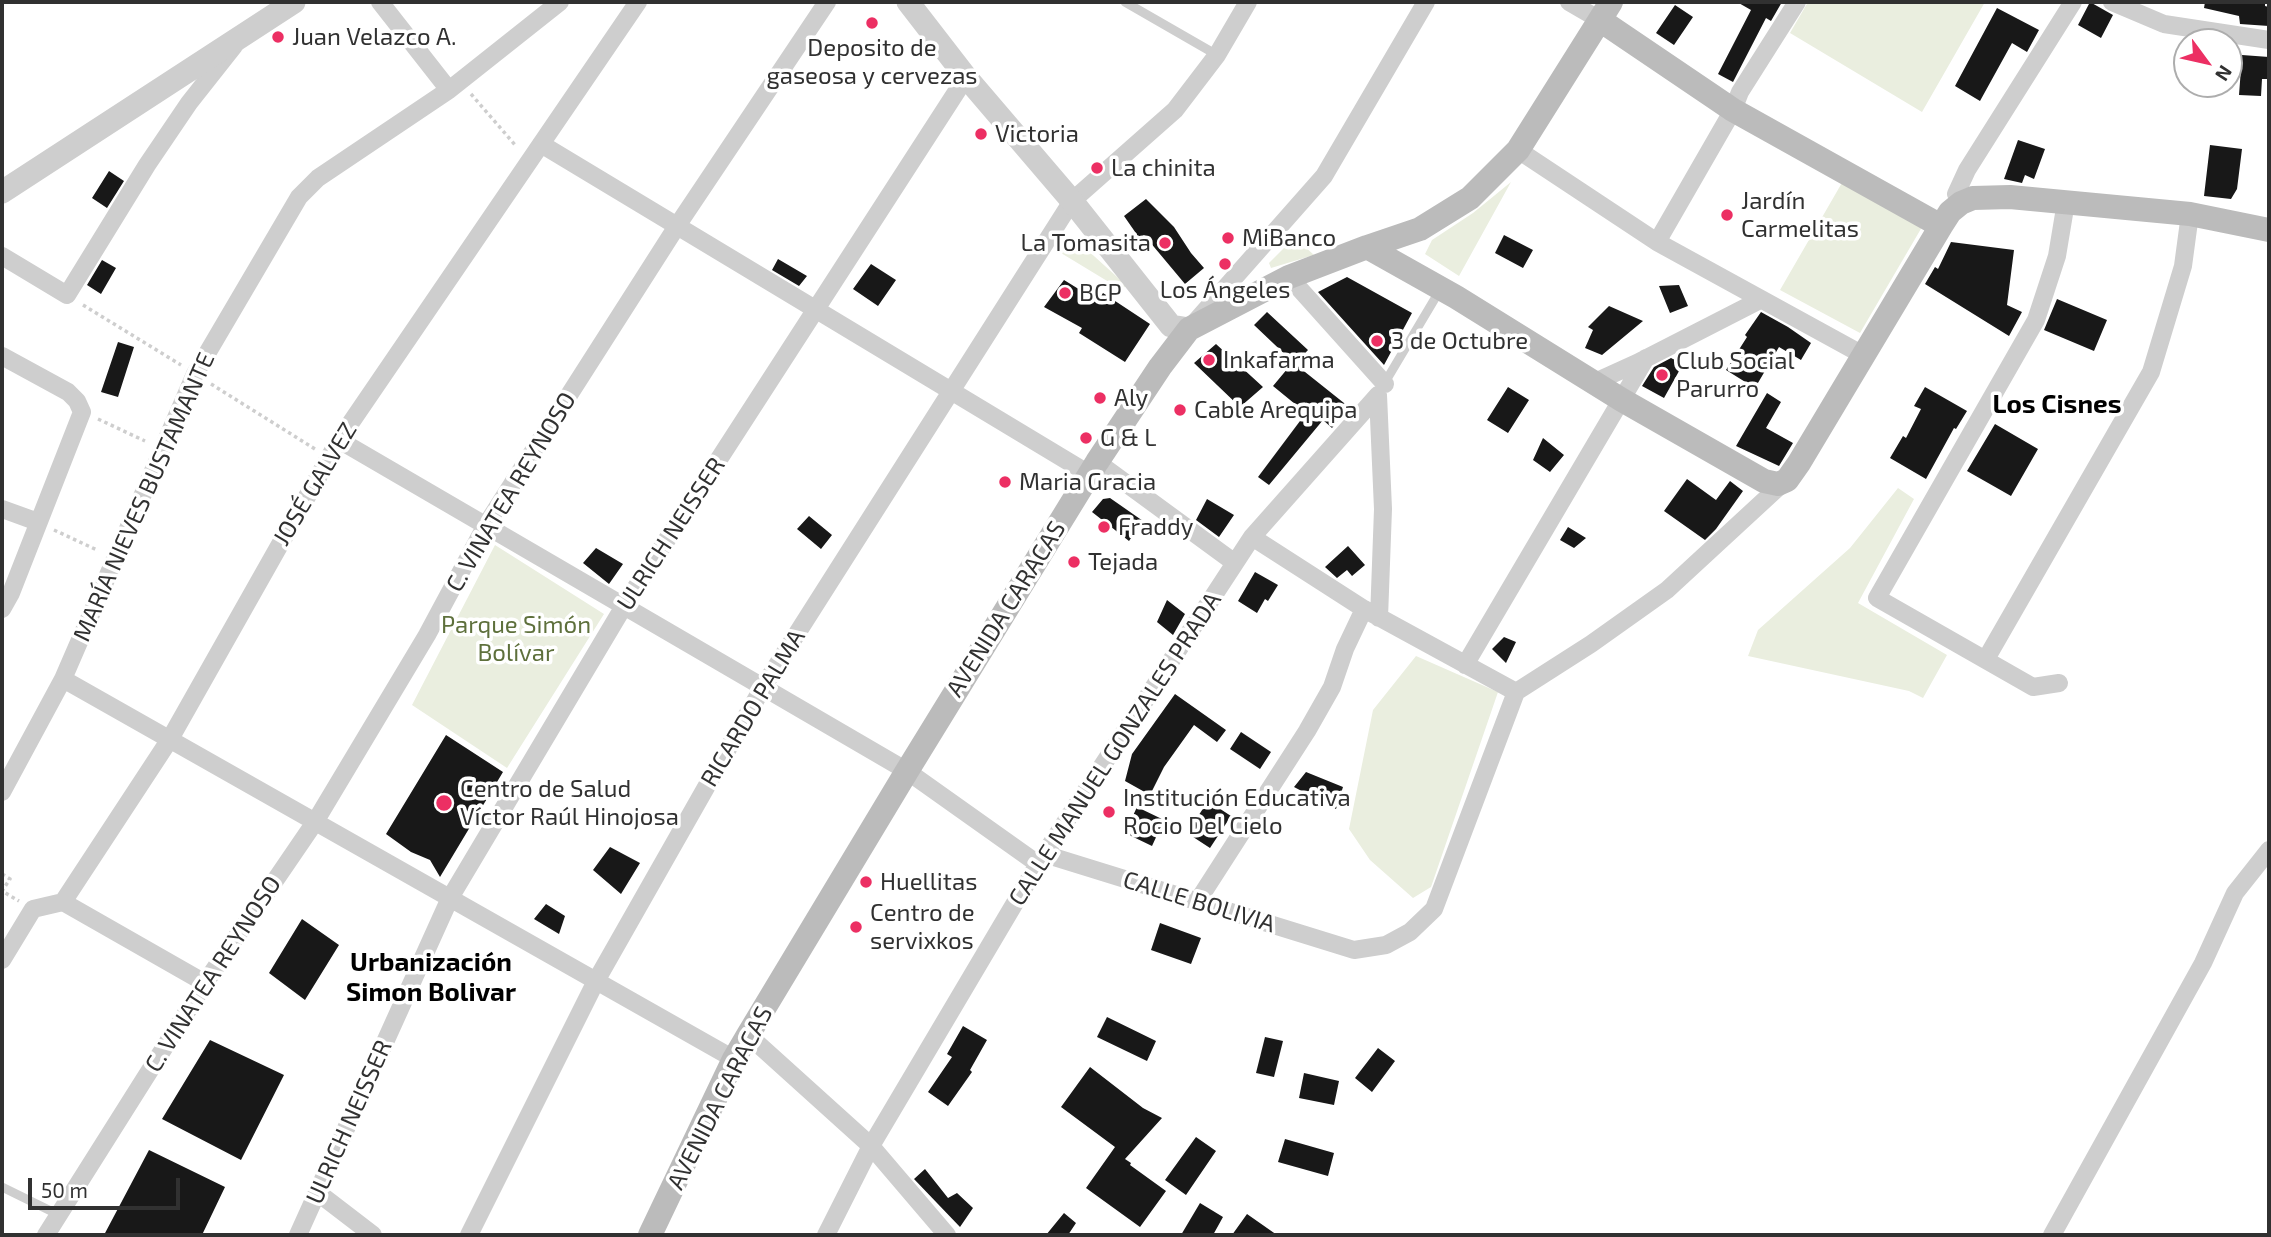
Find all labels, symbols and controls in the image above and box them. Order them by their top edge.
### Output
marker: Deposito de gaseosa y cervezas [864,15,880,31]
place label: Juan Velazco A. [292,23,456,51]
north arrow [2173,28,2243,98]
marker: Juan Velazco A. [270,29,286,45]
place label: Deposito de gaseosa y cervezas [766,34,978,90]
text: N [2211,62,2238,86]
place label: Victoria [995,120,1079,148]
marker: Victoria [973,126,989,142]
place label: La chinita [1111,154,1216,182]
marker: La chinita [1089,160,1105,176]
place label: Jardín Carmelitas [1741,187,1859,243]
marker: Jardín Carmelitas [1719,207,1735,223]
place label: MiBanco [1242,224,1336,252]
place label: La Tomasita [1021,229,1151,257]
marker: MiBanco [1220,230,1236,246]
marker: La Tomasita [1157,235,1173,251]
marker: Los Ángeles [1217,256,1233,272]
place label: Los Ángeles [1160,276,1290,304]
place label: BCP [1079,279,1122,307]
marker: BCP [1057,285,1073,301]
place label: 3 de Octubre [1391,327,1528,355]
marker: 3 de Octubre [1369,333,1385,349]
place label: Inkafarma [1223,346,1335,374]
place label: Club Social Parurro [1676,347,1795,403]
street label: MARÍA NIEVES BUSTAMANTE [67,348,221,646]
marker: Inkafarma [1201,352,1217,368]
marker: Club Social Parurro [1654,367,1670,383]
place label: Aly [1114,384,1148,412]
street label: C. VINATEA REYNOSO [440,387,582,597]
district label: Los Cisnes [1992,388,2122,420]
marker: Aly [1092,390,1108,406]
place label: Cable Arequipa [1194,396,1357,424]
marker: Cable Arequipa [1172,402,1188,418]
street label: JOSÉ GALVEZ [267,417,363,551]
place label: G & L [1100,424,1157,452]
marker: G & L [1078,430,1094,446]
street label: ULRICH NEISSER [611,452,731,616]
place label: Maria Gracia [1019,468,1156,496]
marker: Maria Gracia [997,474,1013,490]
place label: Fraddy [1118,513,1194,541]
street label: AVENIDA CARACAS [940,516,1072,702]
marker: Fraddy [1096,519,1112,535]
place label: Tejada [1088,548,1158,576]
marker: Tejada [1066,554,1082,570]
street label: CALLE MANUEL GONZALES PRADA [1003,587,1227,911]
park label: Parque Simón Bolívar [441,611,591,667]
street label: RICARDO PALMA [695,624,811,792]
place label: Centro de Salud Víctor Raúl Hinojosa [460,775,679,831]
place label: Institución Educativa Rocio Del Cielo [1123,784,1351,840]
marker: Centro de Salud Víctor Raúl Hinojosa [434,793,454,813]
marker: Institución Educativa Rocio Del Cielo [1101,804,1117,820]
street label: CALLE BOLIVIA [1120,865,1278,939]
place label: Huellitas [880,868,977,896]
street label: C. VINATEA REYNOSO [139,871,287,1077]
marker: Huellitas [858,874,874,890]
place label: Centro de servixkos [870,899,975,955]
marker: Centro de servixkos [848,919,864,935]
district label: Urbanización Simon Bolivar [346,946,516,1007]
street label: AVENIDA CARACAS [661,1002,779,1194]
street label: ULRICH NEISSER [300,1036,398,1208]
scale bar [32,1164,184,1208]
text: 50 m [41,1177,88,1202]

